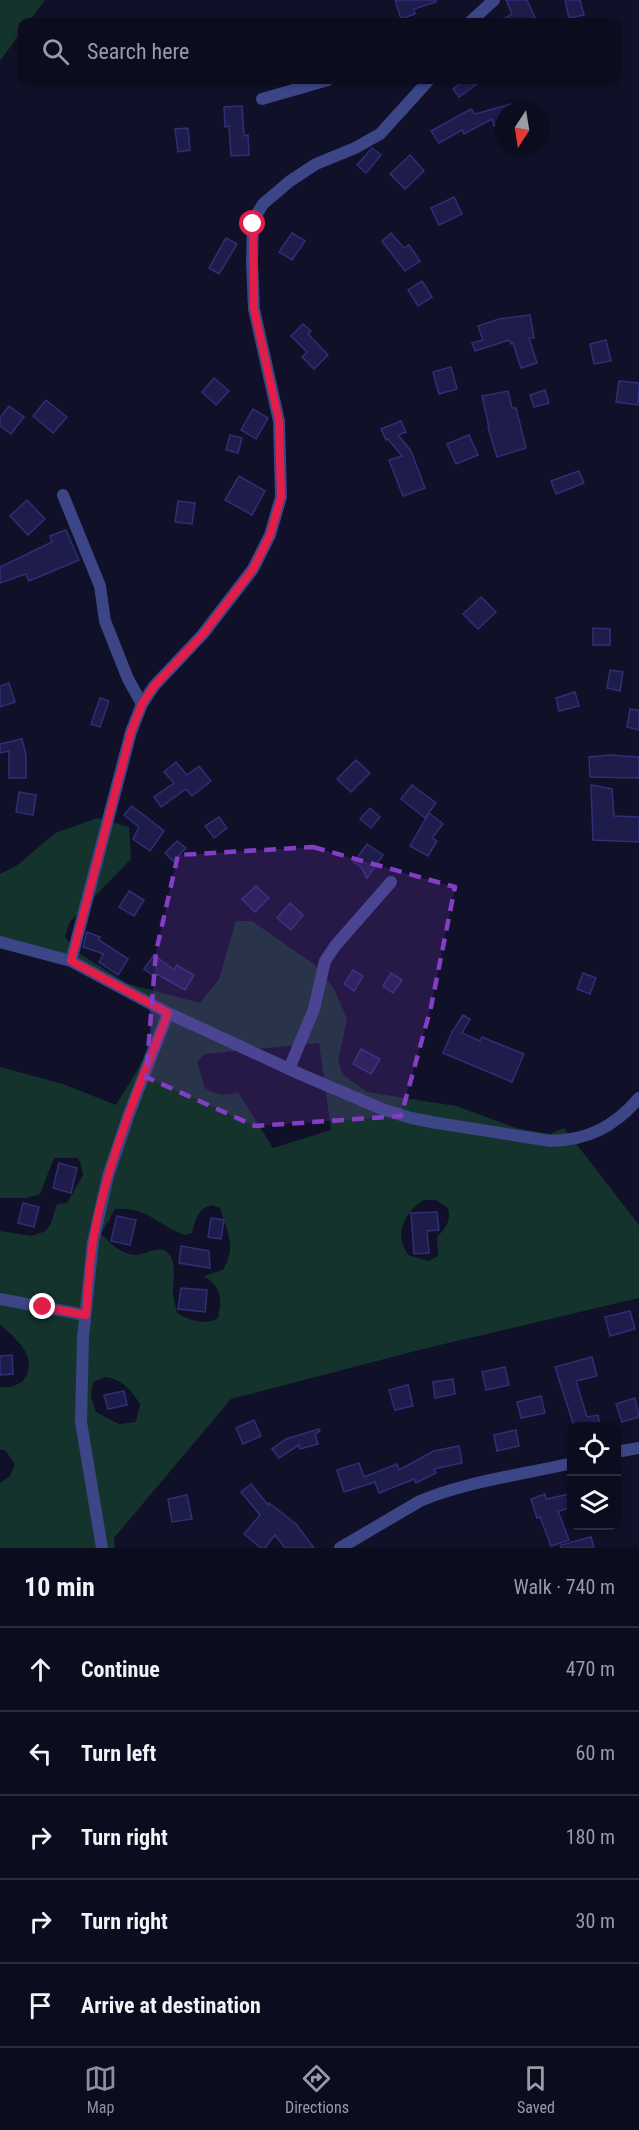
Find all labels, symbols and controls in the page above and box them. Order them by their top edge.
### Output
search box [18,18,621,84]
icon: search [39,35,72,68]
text: Search here [87,39,189,64]
north arrow [495,102,549,156]
route start [239,210,265,236]
route end [29,1293,55,1319]
map controls [567,1422,621,1530]
button: locate [567,1422,621,1476]
button: layers [567,1476,621,1530]
text: 10 min [24,1572,95,1602]
text: Walk · 740 m [514,1575,615,1599]
icon: ahead [24,1653,57,1686]
text: Continue [81,1657,160,1682]
text: 470 m [566,1657,615,1681]
icon: left [24,1737,57,1770]
text: Turn left [81,1741,156,1766]
text: 60 m [576,1741,615,1765]
icon: right [24,1821,57,1854]
text: Turn right [81,1825,168,1850]
text: 180 m [566,1825,615,1849]
icon: right [24,1905,57,1938]
text: Turn right [81,1909,168,1934]
text: 30 m [576,1909,615,1933]
icon: arrive [24,1989,57,2022]
text: Arrive at destination [81,1993,261,2018]
tab: Map [84,2062,117,2117]
tab: Directions [285,2062,349,2117]
tab: Saved [517,2062,555,2117]

